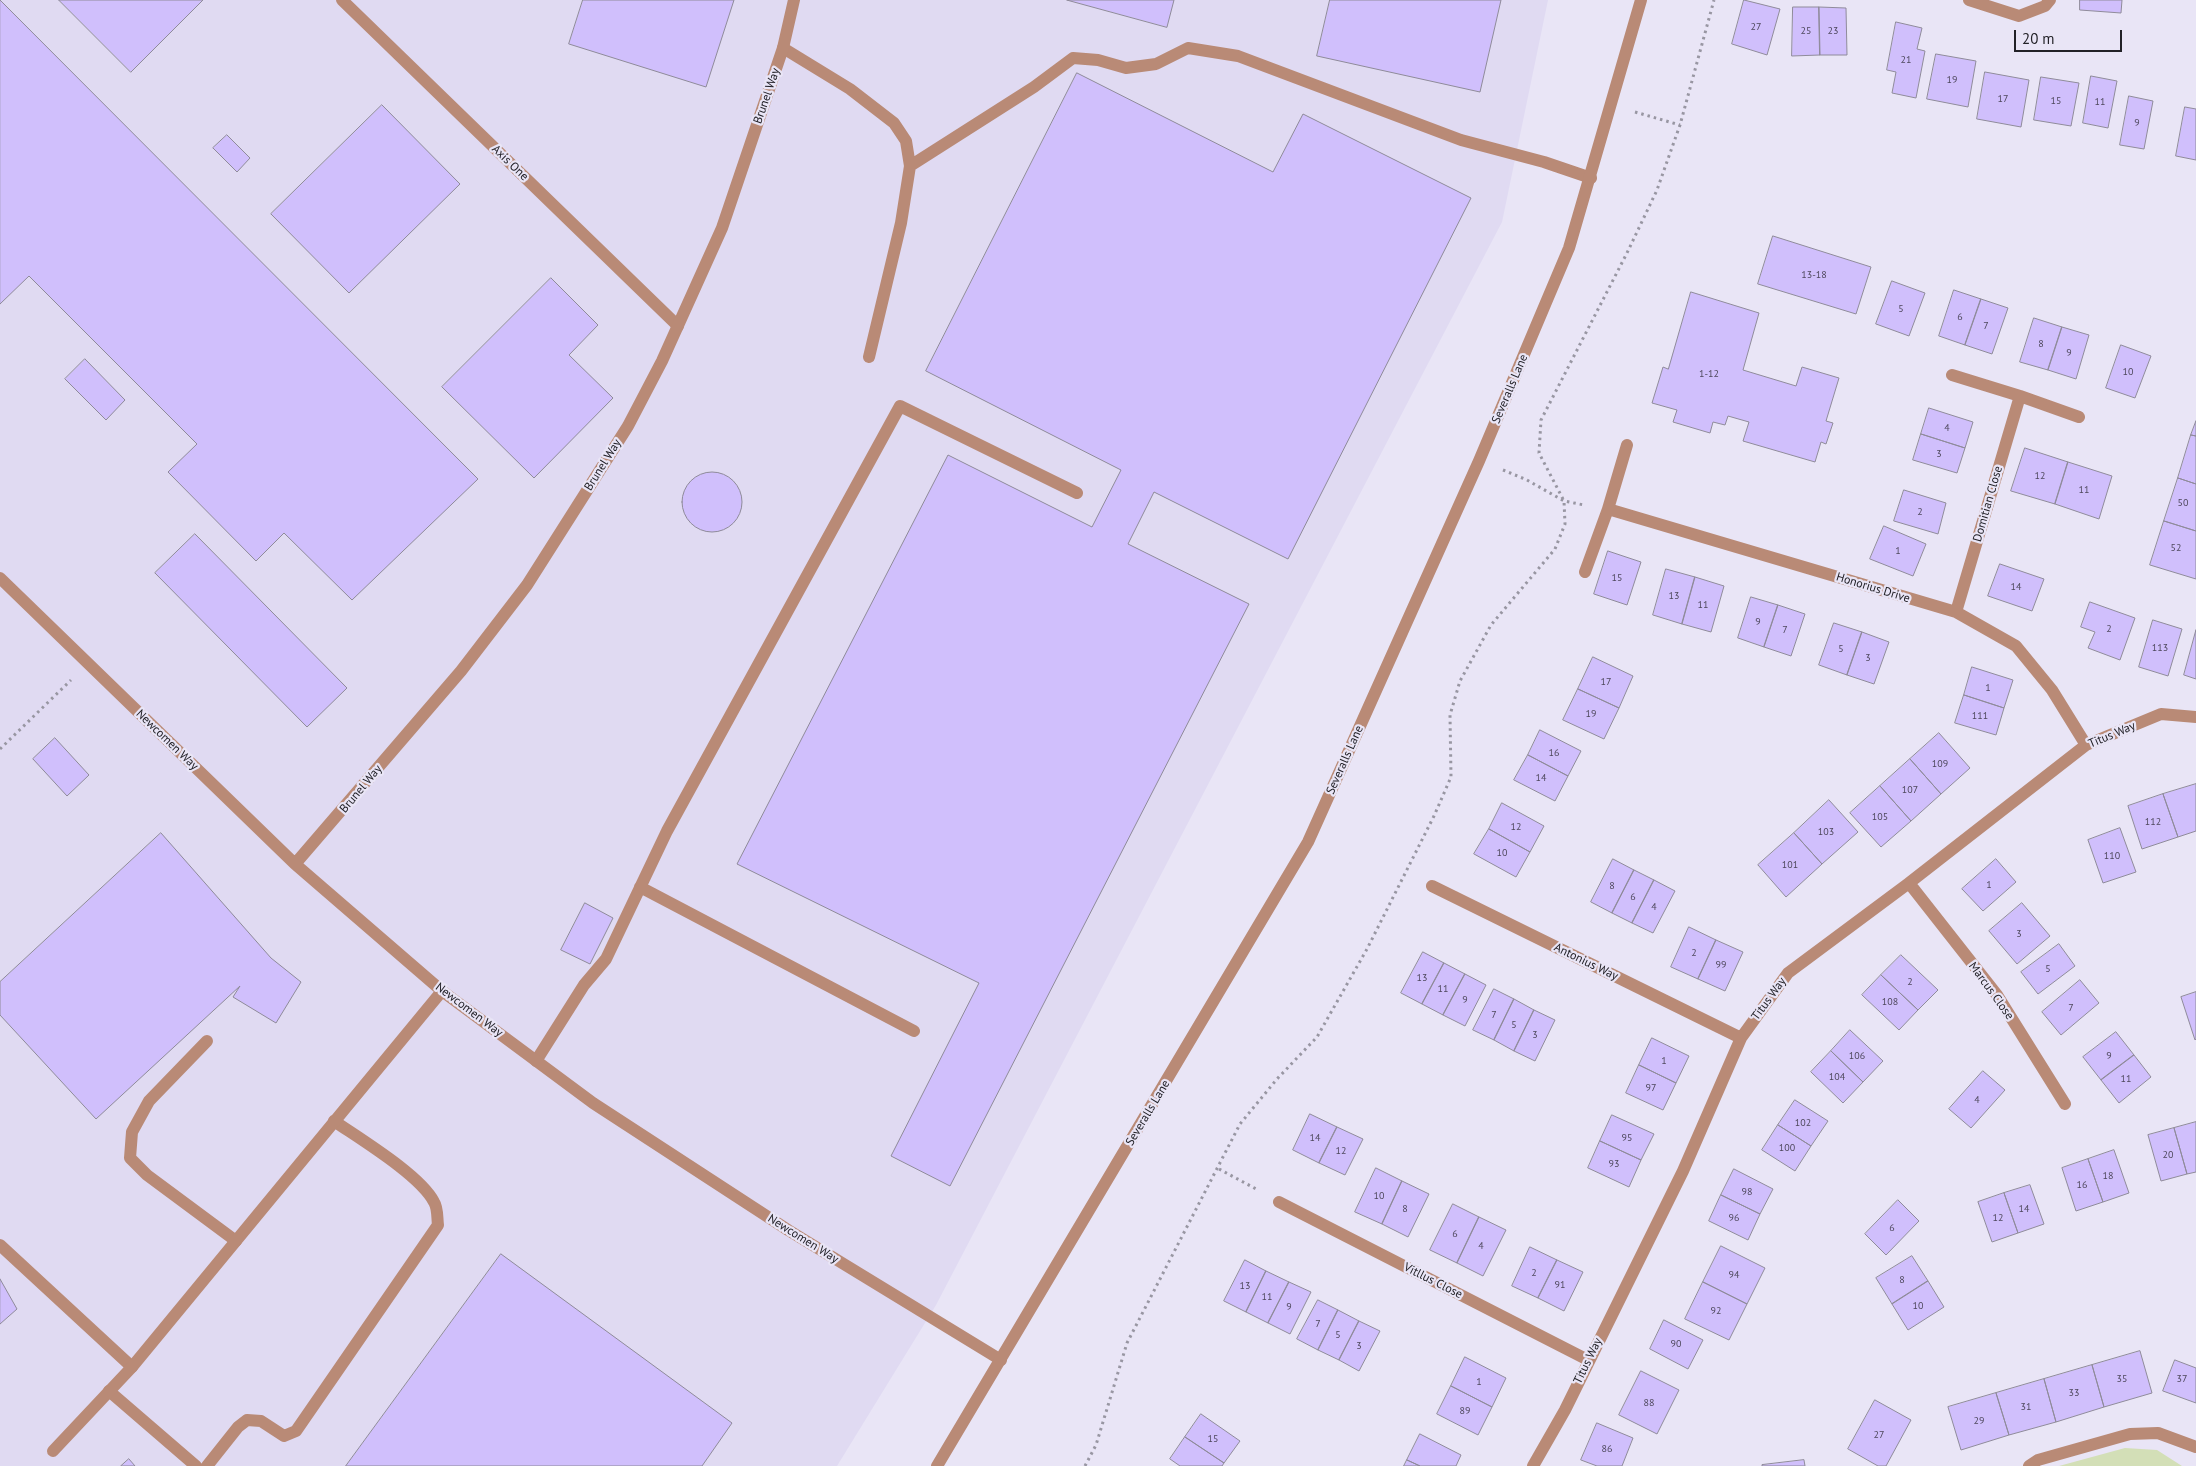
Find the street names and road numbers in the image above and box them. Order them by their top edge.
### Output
street label: Brunel Way [751,66,783,126]
street label: Axis One [489,142,531,184]
street label: Severalls Lane [1489,352,1531,426]
street label: Brunel Way [582,437,624,493]
street label: Domitian Close [1970,464,2006,544]
street label: Honorius Drive [1834,570,1912,606]
street label: Newcomen Way [133,707,201,773]
street label: Titus Way [2086,719,2138,751]
street label: Severalls Lane [1323,723,1367,797]
street label: Brunel Way [337,762,385,816]
street label: Antonius Way [1552,940,1620,984]
street label: Marcus Close [1965,959,2017,1023]
street label: Titus Way [1749,975,1789,1023]
street label: Newcomen Way [432,980,506,1040]
street label: Severalls Lane [1123,1078,1173,1148]
street label: Newcomen Way [765,1211,841,1267]
street label: Vitllus Close [1401,1260,1465,1302]
street label: Titus Way [1571,1336,1605,1386]

